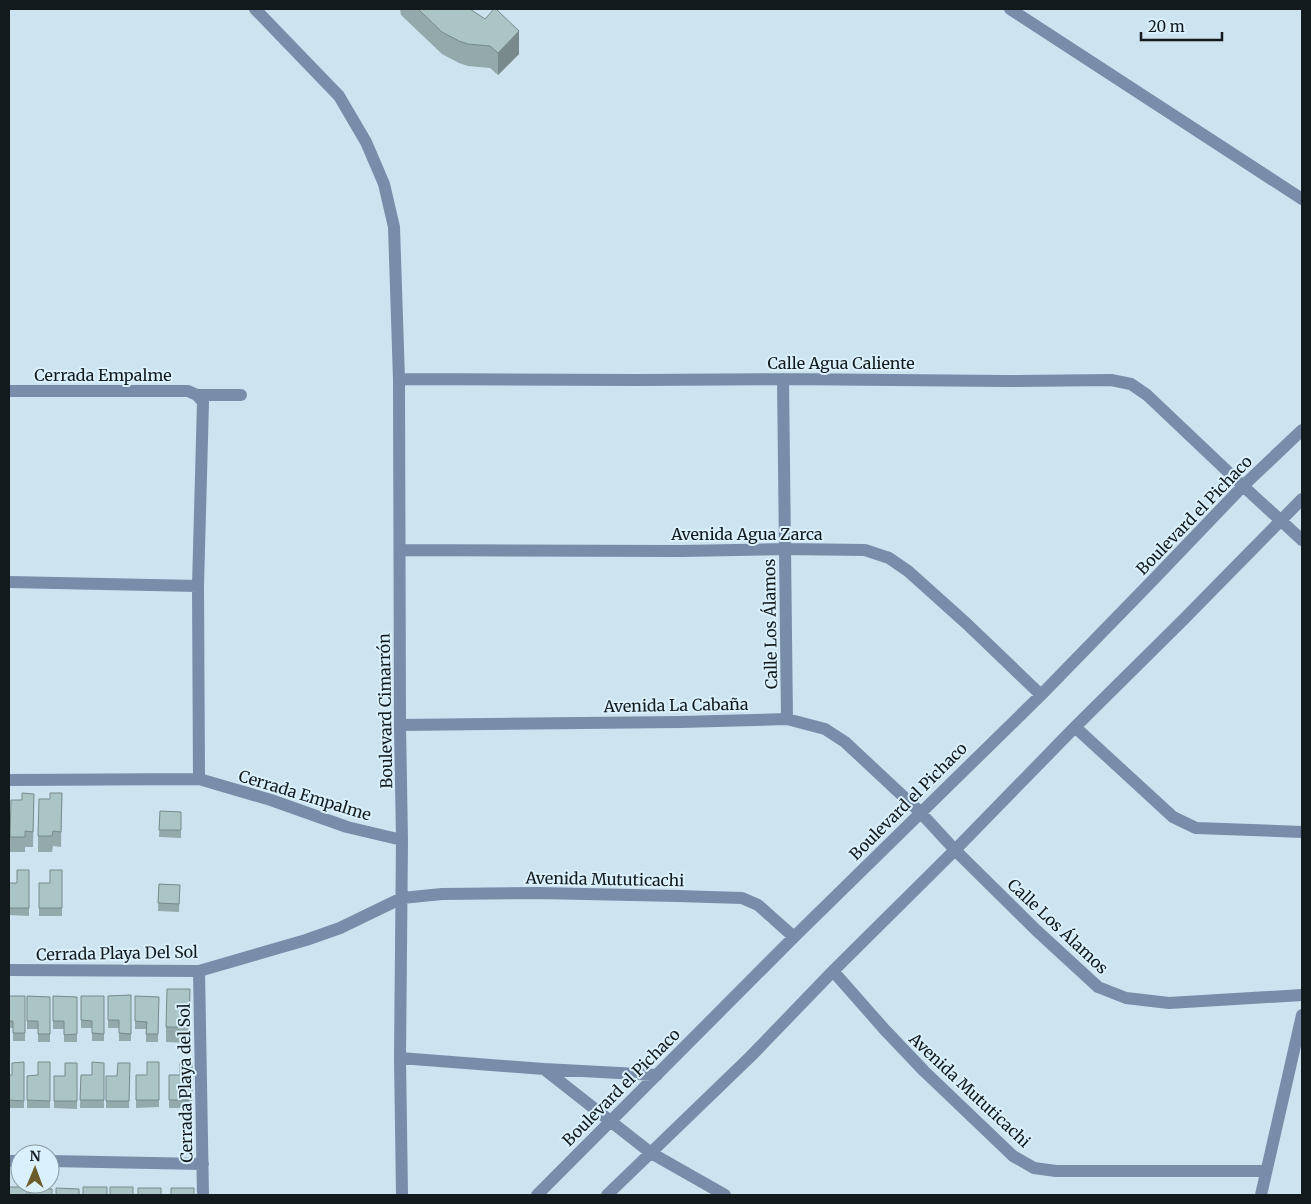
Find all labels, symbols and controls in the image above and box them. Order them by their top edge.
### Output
scale bar [1141,10,1222,42]
text: 20 m [1148,17,1185,36]
street label: Calle Agua Caliente [768,353,914,373]
street label: Cerrada Empalme [34,365,172,385]
street label: Boulevard el Pichaco [1132,451,1256,579]
street label: Avenida Agua Zarca [670,524,823,544]
street label: Calle Los Álamos [759,558,781,689]
street label: Boulevard Cimarrón [374,633,396,789]
street label: Avenida La Cabaña [602,694,749,716]
street label: Boulevard el Pichaco [845,738,971,864]
street label: Cerrada Empalme [236,765,374,825]
street label: Avenida Mututicachi [525,868,684,890]
street label: Calle Los Álamos [1003,874,1113,978]
street label: Cerrada Playa Del Sol [36,942,198,964]
street label: Cerrada Playa del Sol [174,1003,196,1163]
street label: Boulevard el Pichaco [558,1024,684,1150]
street label: Avenida Mututicachi [904,1028,1035,1151]
north arrow [10,1144,60,1194]
text: N [30,1147,41,1165]

